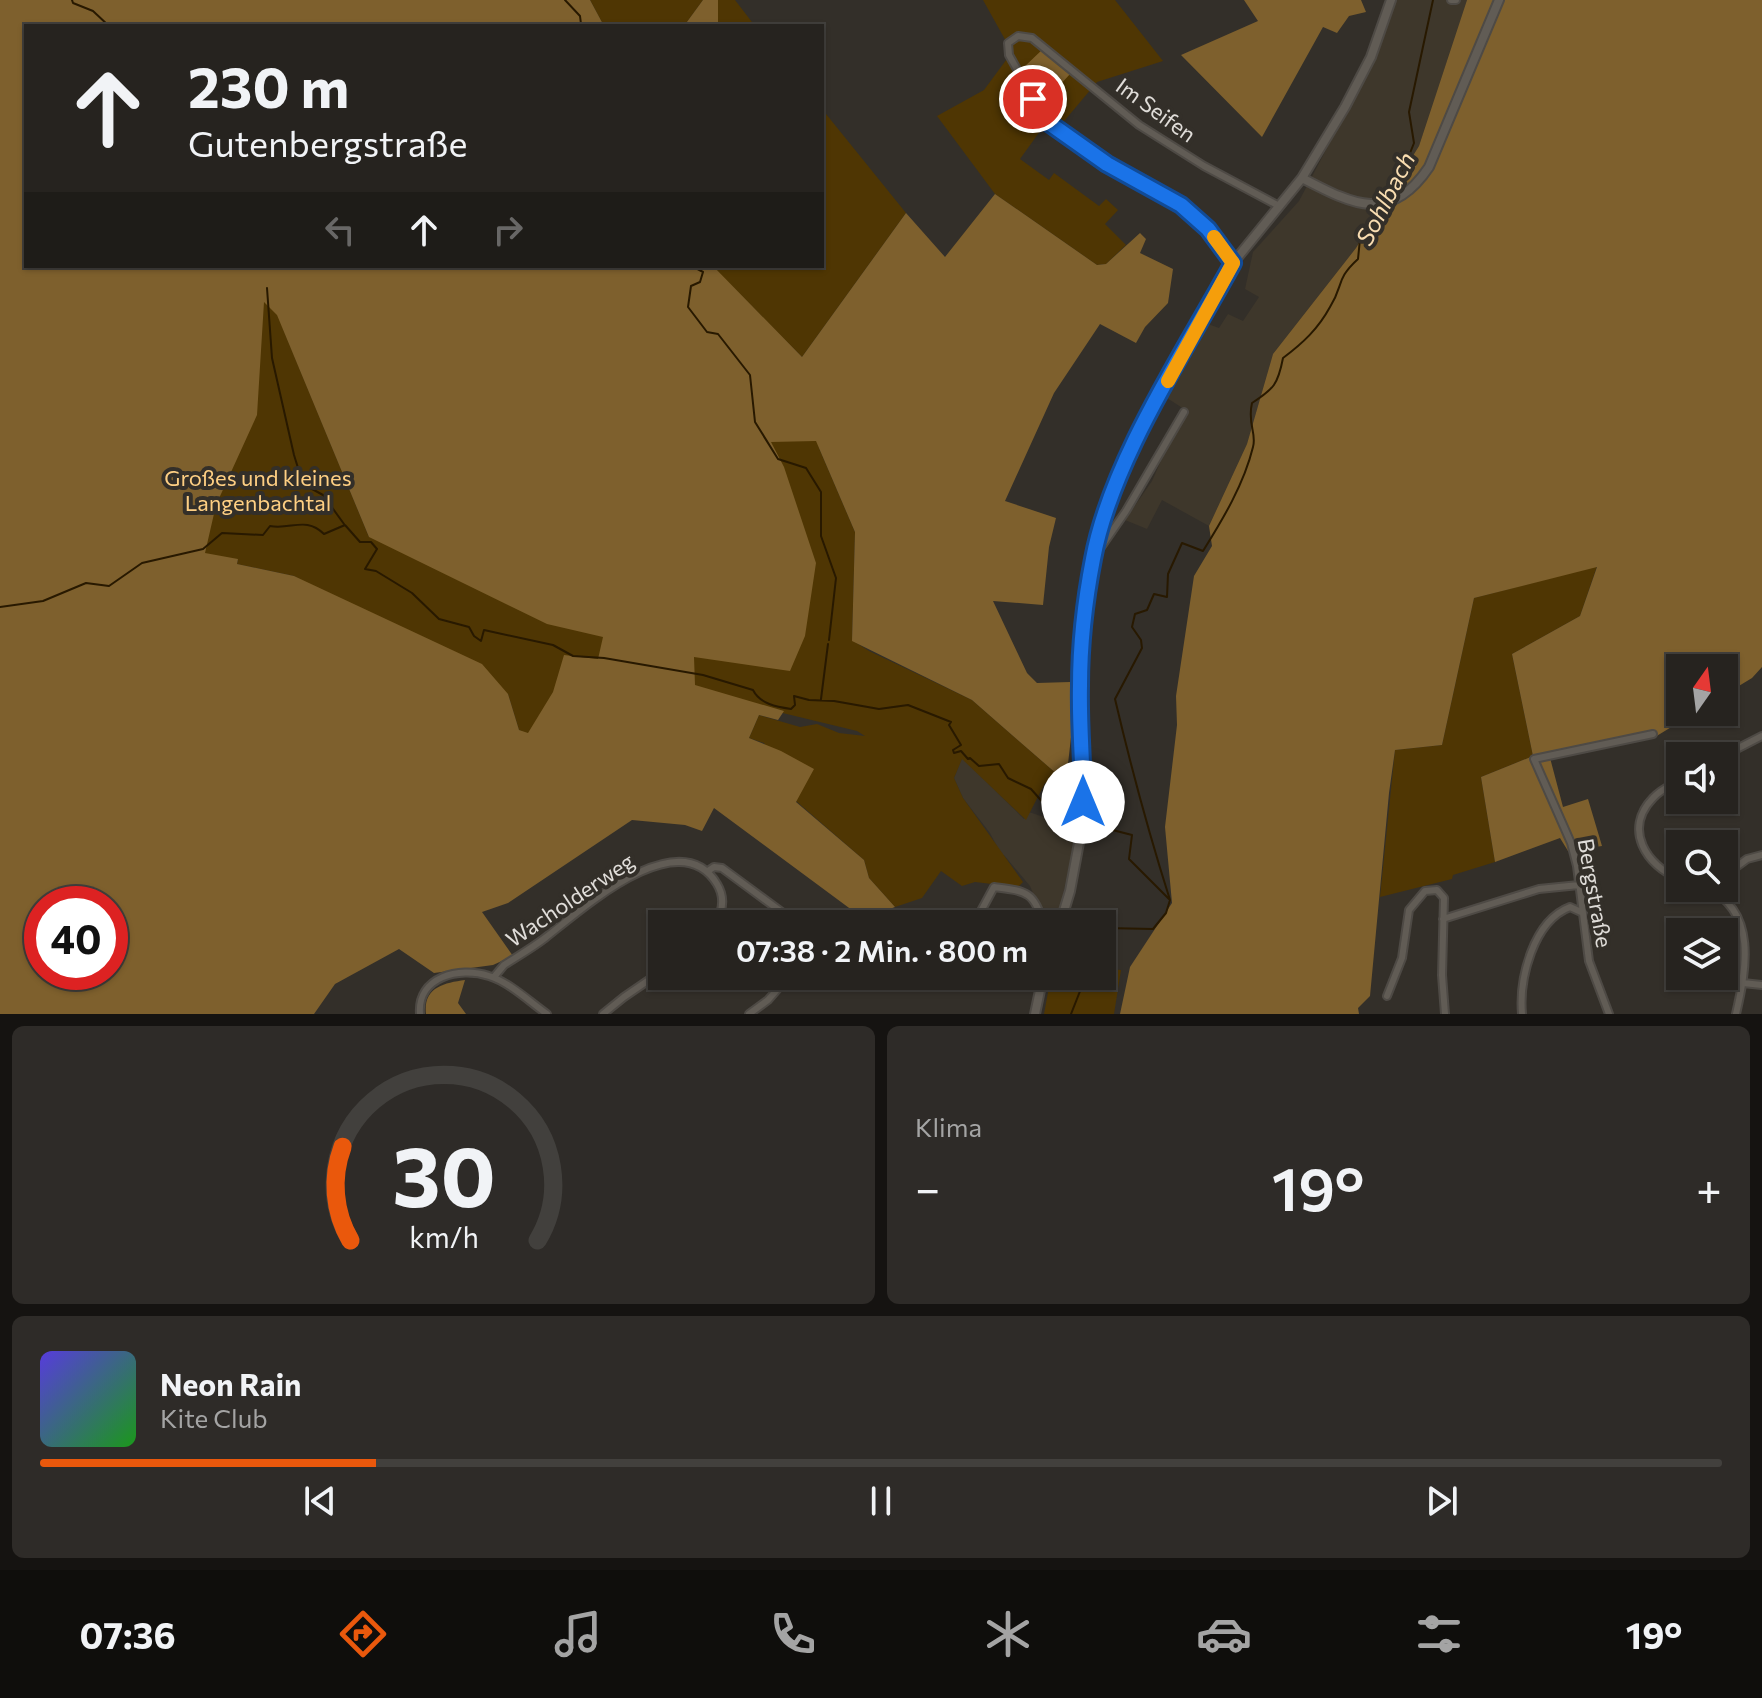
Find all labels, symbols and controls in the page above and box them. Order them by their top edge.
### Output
text: 230 m [188,51,349,120]
icon: ahead [56,56,160,160]
pin [999,65,1067,133]
street label: Im Seifen [1111,72,1201,148]
icon: arrive [1011,77,1055,121]
text: Gutenbergstraße [188,120,467,164]
water label: Sohlbach [1349,147,1420,250]
icon: left [318,208,362,252]
icon: ahead [402,208,446,252]
icon: right [486,208,530,252]
park label: Großes und kleines Langenbachtal [164,464,352,516]
north arrow [1666,654,1738,726]
map controls [1666,654,1738,990]
button: sound [1666,742,1738,814]
position arrow [1041,760,1125,844]
button: search [1666,830,1738,902]
street label: Bergstraße [1573,836,1618,950]
street label: Wacholderweg [500,847,639,952]
speed limit sign: 40 [24,886,128,990]
button: layers [1666,918,1738,990]
text: 07:38 · 2 Min. · 800 m [736,931,1028,968]
text: Klima [915,1111,982,1142]
text: 30 [392,1122,495,1224]
text: 19° [1272,1150,1364,1223]
text: − [915,1160,940,1214]
text: + [1696,1160,1722,1214]
text: km/h [409,1219,478,1254]
text: Neon Rain [160,1365,301,1402]
text: Kite Club [160,1402,268,1433]
icon: previous [298,1479,342,1523]
icon: pause [859,1479,903,1523]
icon: next [1420,1479,1464,1523]
icon: directions [335,1606,391,1662]
icon: music [550,1606,606,1662]
icon: phone [765,1606,821,1662]
icon: climate [980,1606,1036,1662]
icon: car [1196,1606,1252,1662]
icon: filters [1411,1606,1467,1662]
text: 07:36 [80,1612,176,1656]
text: 19° [1626,1612,1682,1656]

